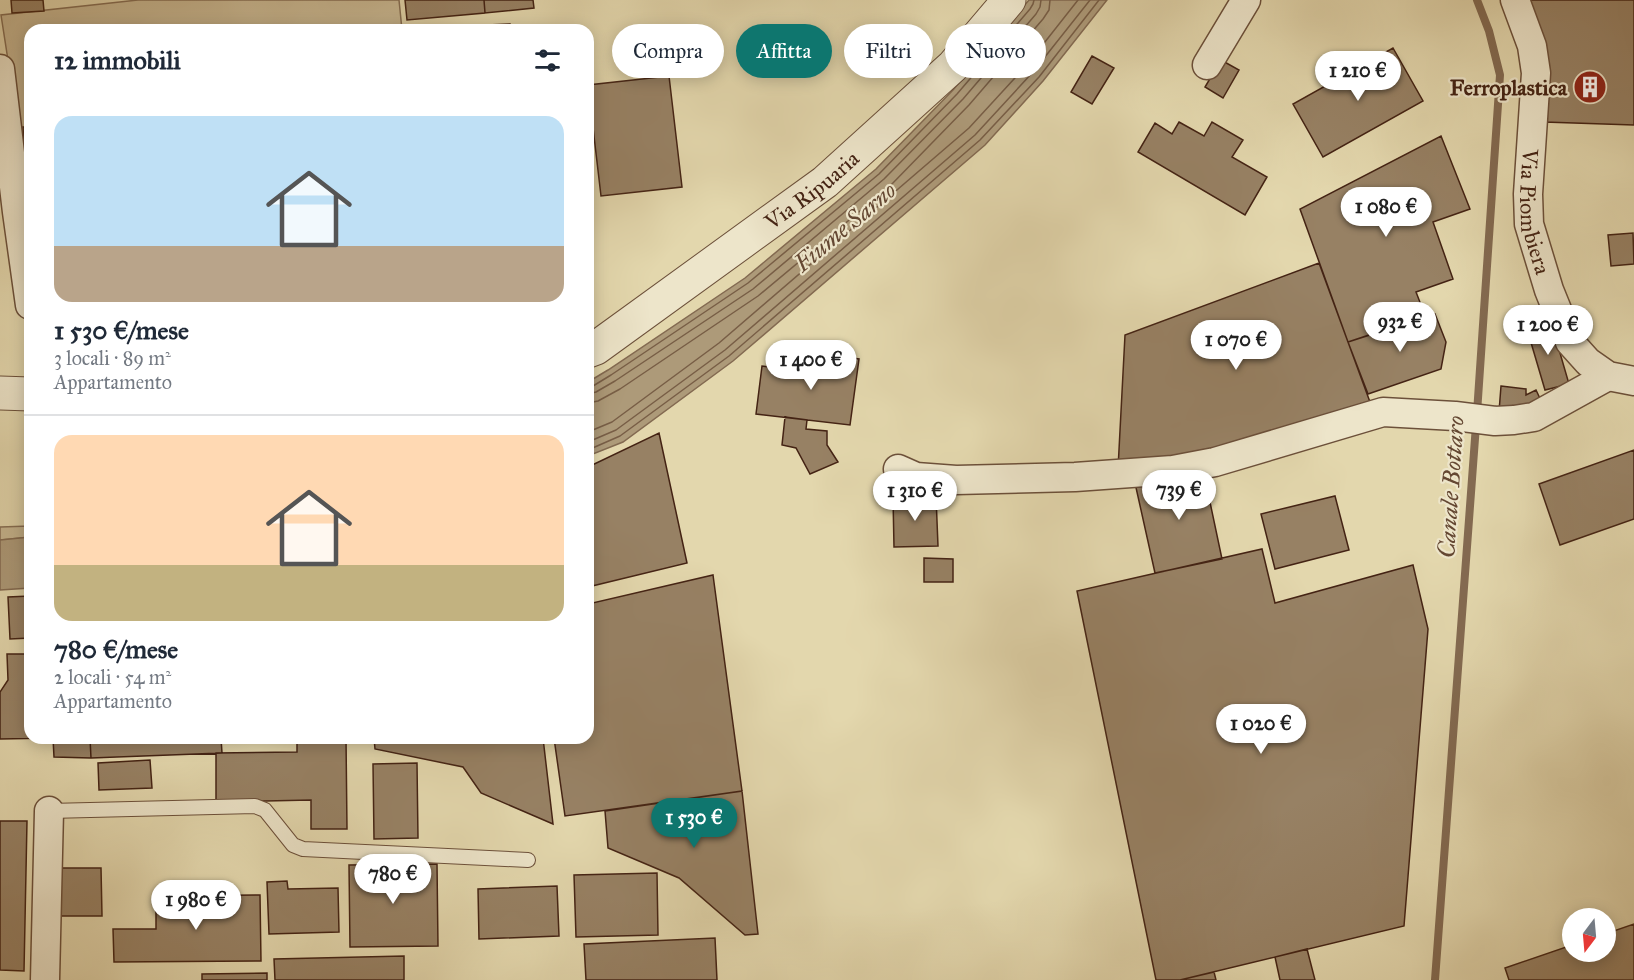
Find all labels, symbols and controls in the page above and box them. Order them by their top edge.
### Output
chip: Compra [612,24,724,78]
chip: Affitta [736,24,832,78]
chip: Filtri [844,24,933,78]
chip: Nuovo [945,24,1046,78]
text: 12 immobili [54,44,181,76]
icon: filters [531,44,564,77]
pin: 1 210 € [1303,51,1413,102]
text: 1 210 € [1329,58,1387,82]
building icon: Ferroplastica [1572,69,1608,105]
place label: Ferroplastica [1450,74,1568,101]
street label: Via Ripuaria [759,144,865,236]
street label: Via Piombiera [1514,147,1557,278]
icon: home [255,155,363,263]
water label: Fiume Sarno [787,176,902,279]
pin: 1 080 € [1331,187,1441,238]
text: 1 080 € [1355,194,1417,218]
pin: 932 € [1358,302,1442,353]
pin: 1 200 € [1493,305,1603,356]
text: 932 € [1377,309,1423,333]
text: 1 200 € [1517,312,1579,336]
text: 1 530 €/mese [54,314,189,346]
pin: 1 070 € [1181,320,1291,371]
text: 1 070 € [1205,327,1267,351]
pin: 1 400 € [756,340,866,391]
text: 3 locali · 89 m² [54,346,171,370]
text: 1 400 € [779,347,843,371]
text: Appartamento [54,370,172,394]
water label: Canale Bottaro [1431,415,1471,559]
pin: 739 € [1137,470,1221,521]
pin: 1 310 € [860,471,970,522]
icon: home [255,474,363,582]
text: 739 € [1156,477,1202,501]
text: 1 310 € [887,478,943,502]
text: 780 €/mese [54,633,178,665]
text: 2 locali · 54 m² [54,665,171,689]
text: Appartamento [54,689,172,713]
pin: 1 020 € [1206,704,1316,755]
text: 1 020 € [1230,711,1292,735]
pin: 1 530 € [639,798,749,849]
text: 1 530 € [665,805,723,829]
pin: 780 € [351,854,435,905]
text: 780 € [368,861,418,885]
pin: 1 980 € [141,880,251,931]
text: 1 980 € [165,887,227,911]
north arrow [1562,908,1616,962]
map controls [1562,908,1616,962]

